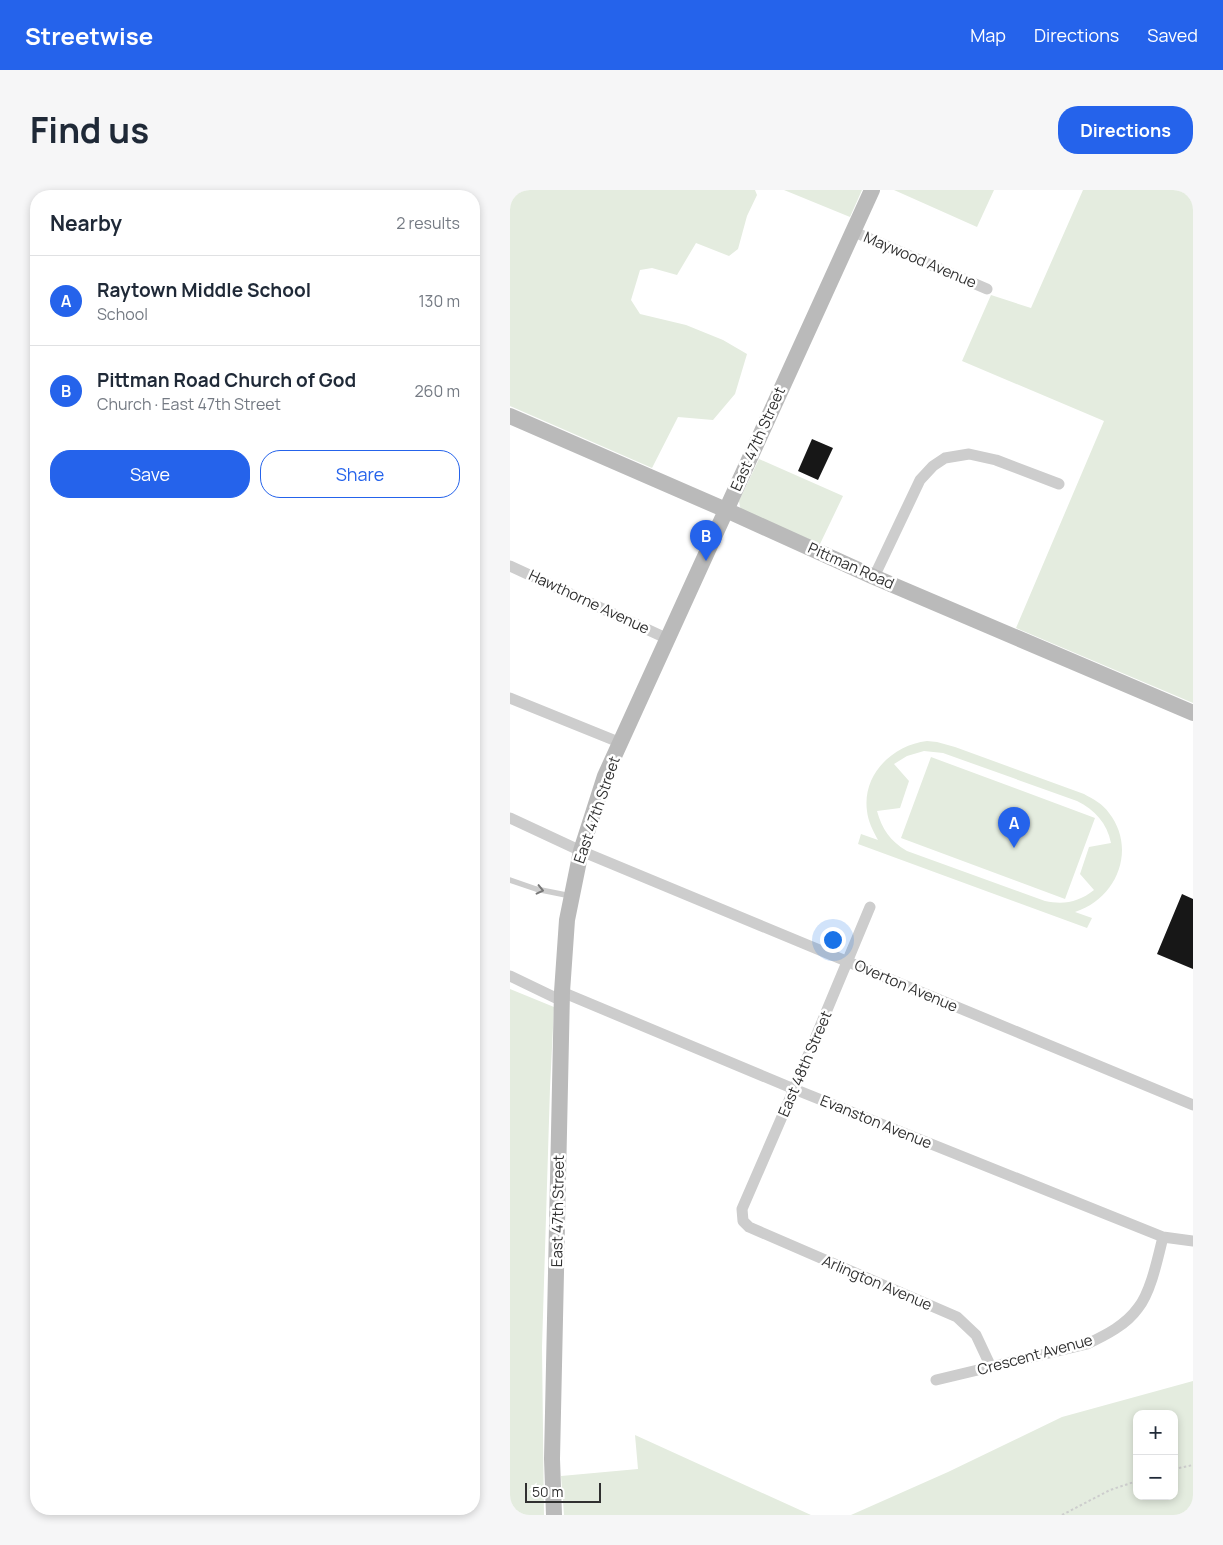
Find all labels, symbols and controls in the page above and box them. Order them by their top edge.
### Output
text: Streetwise [25,19,153,52]
text: Map [970,23,1006,47]
text: Directions [1034,23,1119,47]
text: Saved [1147,23,1198,47]
text: Find us [30,106,149,154]
button: Directions [1058,106,1193,154]
text: Nearby [50,209,122,237]
text: 2 results [396,212,460,234]
street label: Maywood Avenue [861,226,980,293]
text: Raytown Middle School [97,277,311,303]
text: A [61,290,71,312]
text: 130 m [418,290,460,312]
text: School [97,303,148,325]
text: Pittman Road Church of God [97,367,356,393]
text: B [61,380,71,402]
text: 260 m [414,380,460,402]
street label: East 47th Street [725,383,790,494]
text: Church · East 47th Street [97,393,281,415]
button: Save [50,450,250,498]
button: Share [260,450,460,498]
pin: B [690,520,722,561]
street label: Pittman Road [805,537,898,594]
street label: Hawthorne Avenue [525,564,653,639]
street label: East 47th Street [568,753,625,866]
pin: A [998,807,1030,848]
one-way arrow [536,884,545,895]
your location [820,927,846,953]
street label: Overton Avenue [851,954,961,1017]
street label: East 48th Street [773,1008,836,1120]
street label: Evanston Avenue [817,1090,935,1154]
street label: East 47th Street [546,1155,569,1267]
street label: Arlington Avenue [819,1250,936,1315]
street label: Crescent Avenue [975,1329,1095,1380]
map controls [1133,1410,1178,1500]
button: + [1133,1410,1178,1455]
button: − [1133,1455,1178,1500]
scale bar [525,1480,601,1503]
text: 50 m [532,1482,563,1501]

